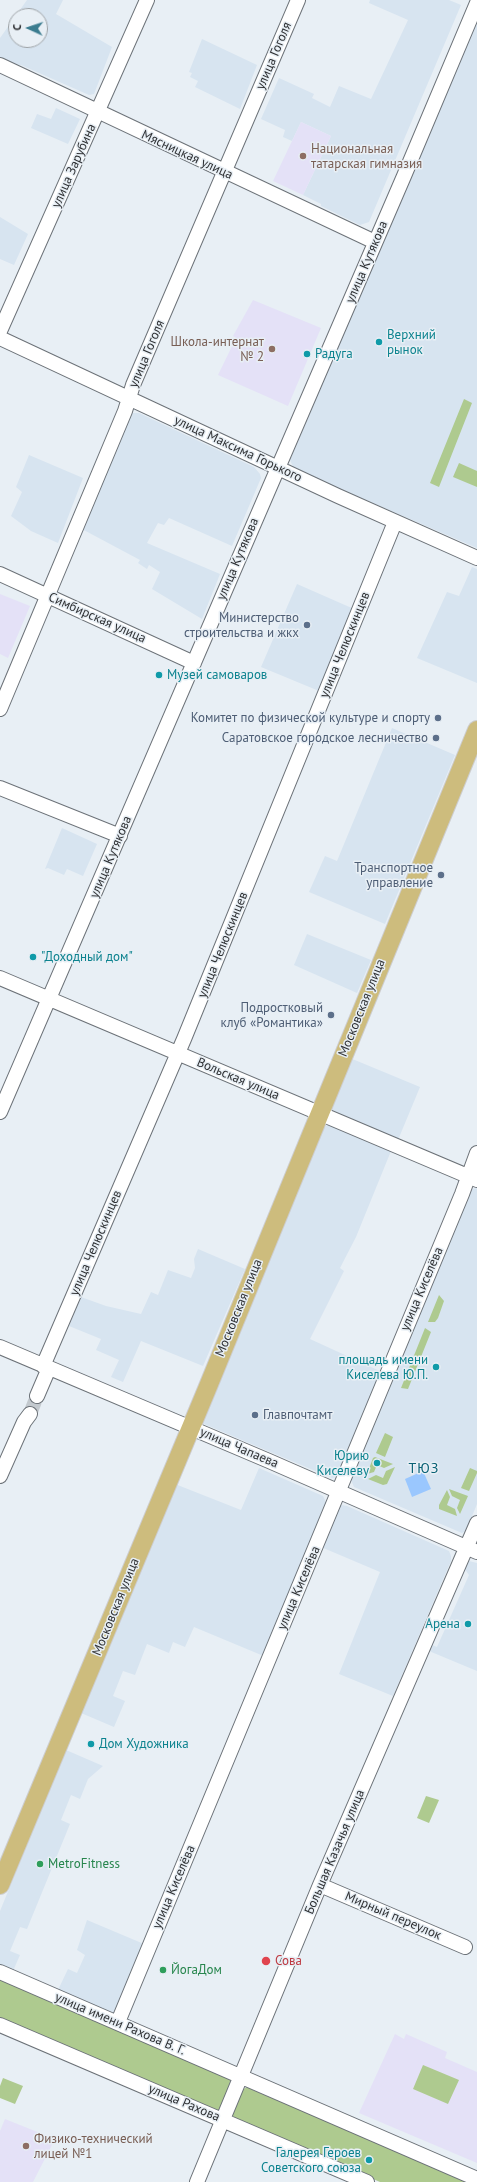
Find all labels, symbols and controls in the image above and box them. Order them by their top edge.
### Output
north arrow [8,8,48,48]
street label: улица Гоголя [253,20,295,92]
text: С [10,24,24,31]
street label: улица Зарубина [48,121,100,211]
street label: Мясницкая улица [139,127,235,183]
place label: Национальная татарская гимназия [311,141,422,172]
marker: Национальная татарская гимназия [298,151,308,161]
street label: улица Кутякова [343,219,391,305]
street label: улица Гоголя [126,318,168,390]
place label: Верхний рынок [387,327,436,358]
place label: Школа-интернат № 2 [171,334,264,365]
marker: Верхний рынок [374,337,384,347]
marker: Школа-интернат № 2 [267,344,277,354]
place label: Радуга [315,346,353,362]
marker: Радуга [302,349,312,359]
street label: улица Максима Горького [171,412,305,486]
street label: улица Кутякова [214,516,262,602]
street label: Симбирская улица [46,589,148,647]
street label: улица Челюскинцев [317,590,373,700]
place label: Министерство строительства и жкх [184,610,299,641]
marker: Министерство строительства и жкх [302,620,312,630]
place label: Музей самоваров [167,667,267,683]
marker: Музей самоваров [154,670,164,680]
place label: Комитет по физической культуре и спорту [191,710,430,726]
marker: Комитет по физической культуре и спорту [433,713,443,723]
place label: Саратовское городское лесничество [222,730,428,746]
marker: Саратовское городское лесничество [431,733,441,743]
street label: улица Кутякова [87,814,135,900]
place label: Транспортное управление [354,860,433,891]
marker: Транспортное управление [436,870,446,880]
street label: улица Челюскинцев [195,890,251,1000]
place label: "Доходный дом" [41,949,133,965]
marker: "Доходный дом" [28,952,38,962]
street label: Московская улица [335,957,389,1059]
place label: Подростковый клуб «Романтика» [220,1000,323,1031]
marker: Подростковый клуб «Романтика» [326,1010,336,1020]
street label: Вольская улица [194,1055,282,1103]
street label: улица Челюскинцев [67,1188,125,1298]
street label: улица Киселёва [397,1245,447,1333]
street label: Московская улица [212,1257,266,1359]
place label: площадь имени Киселева Ю.П. [339,1352,428,1383]
marker: площадь имени Киселева Ю.П. [431,1362,441,1372]
place label: Главпочтамт [263,1407,332,1423]
marker: Главпочтамт [250,1410,260,1420]
street label: улица Чапаева [197,1424,281,1472]
place label: Юрию Киселеву [316,1448,369,1479]
marker: Юрию Киселеву [372,1458,382,1468]
district label: ТЮЗ [409,1461,439,1477]
street label: улица Киселёва [274,1544,324,1632]
street label: Московская улица [89,1556,143,1658]
place label: Арена [425,1616,460,1632]
marker: Арена [463,1619,473,1629]
place label: Дом Художника [99,1736,189,1752]
marker: Дом Художника [86,1739,96,1749]
street label: Большая Казачья улица [302,1787,368,1917]
street label: улица Киселёва [149,1843,199,1931]
place label: MetroFitness [48,1856,120,1872]
marker: MetroFitness [35,1859,45,1869]
street label: Мирный переулок [342,1889,444,1943]
place label: Сова [275,1953,302,1969]
marker: Сова [260,1955,272,1967]
place label: ЙогаДом [171,1962,222,1978]
marker: ЙогаДом [158,1965,168,1975]
street label: улица имени Рахова В. Г. [52,1989,188,2059]
street label: улица Рахова [146,2081,222,2125]
place label: Физико-технический лицей №1 [34,2131,153,2162]
marker: Физико-технический лицей №1 [21,2141,31,2151]
place label: Галерея Героев Советского союза [261,2145,361,2176]
marker: Галерея Героев Советского союза [364,2155,374,2165]

